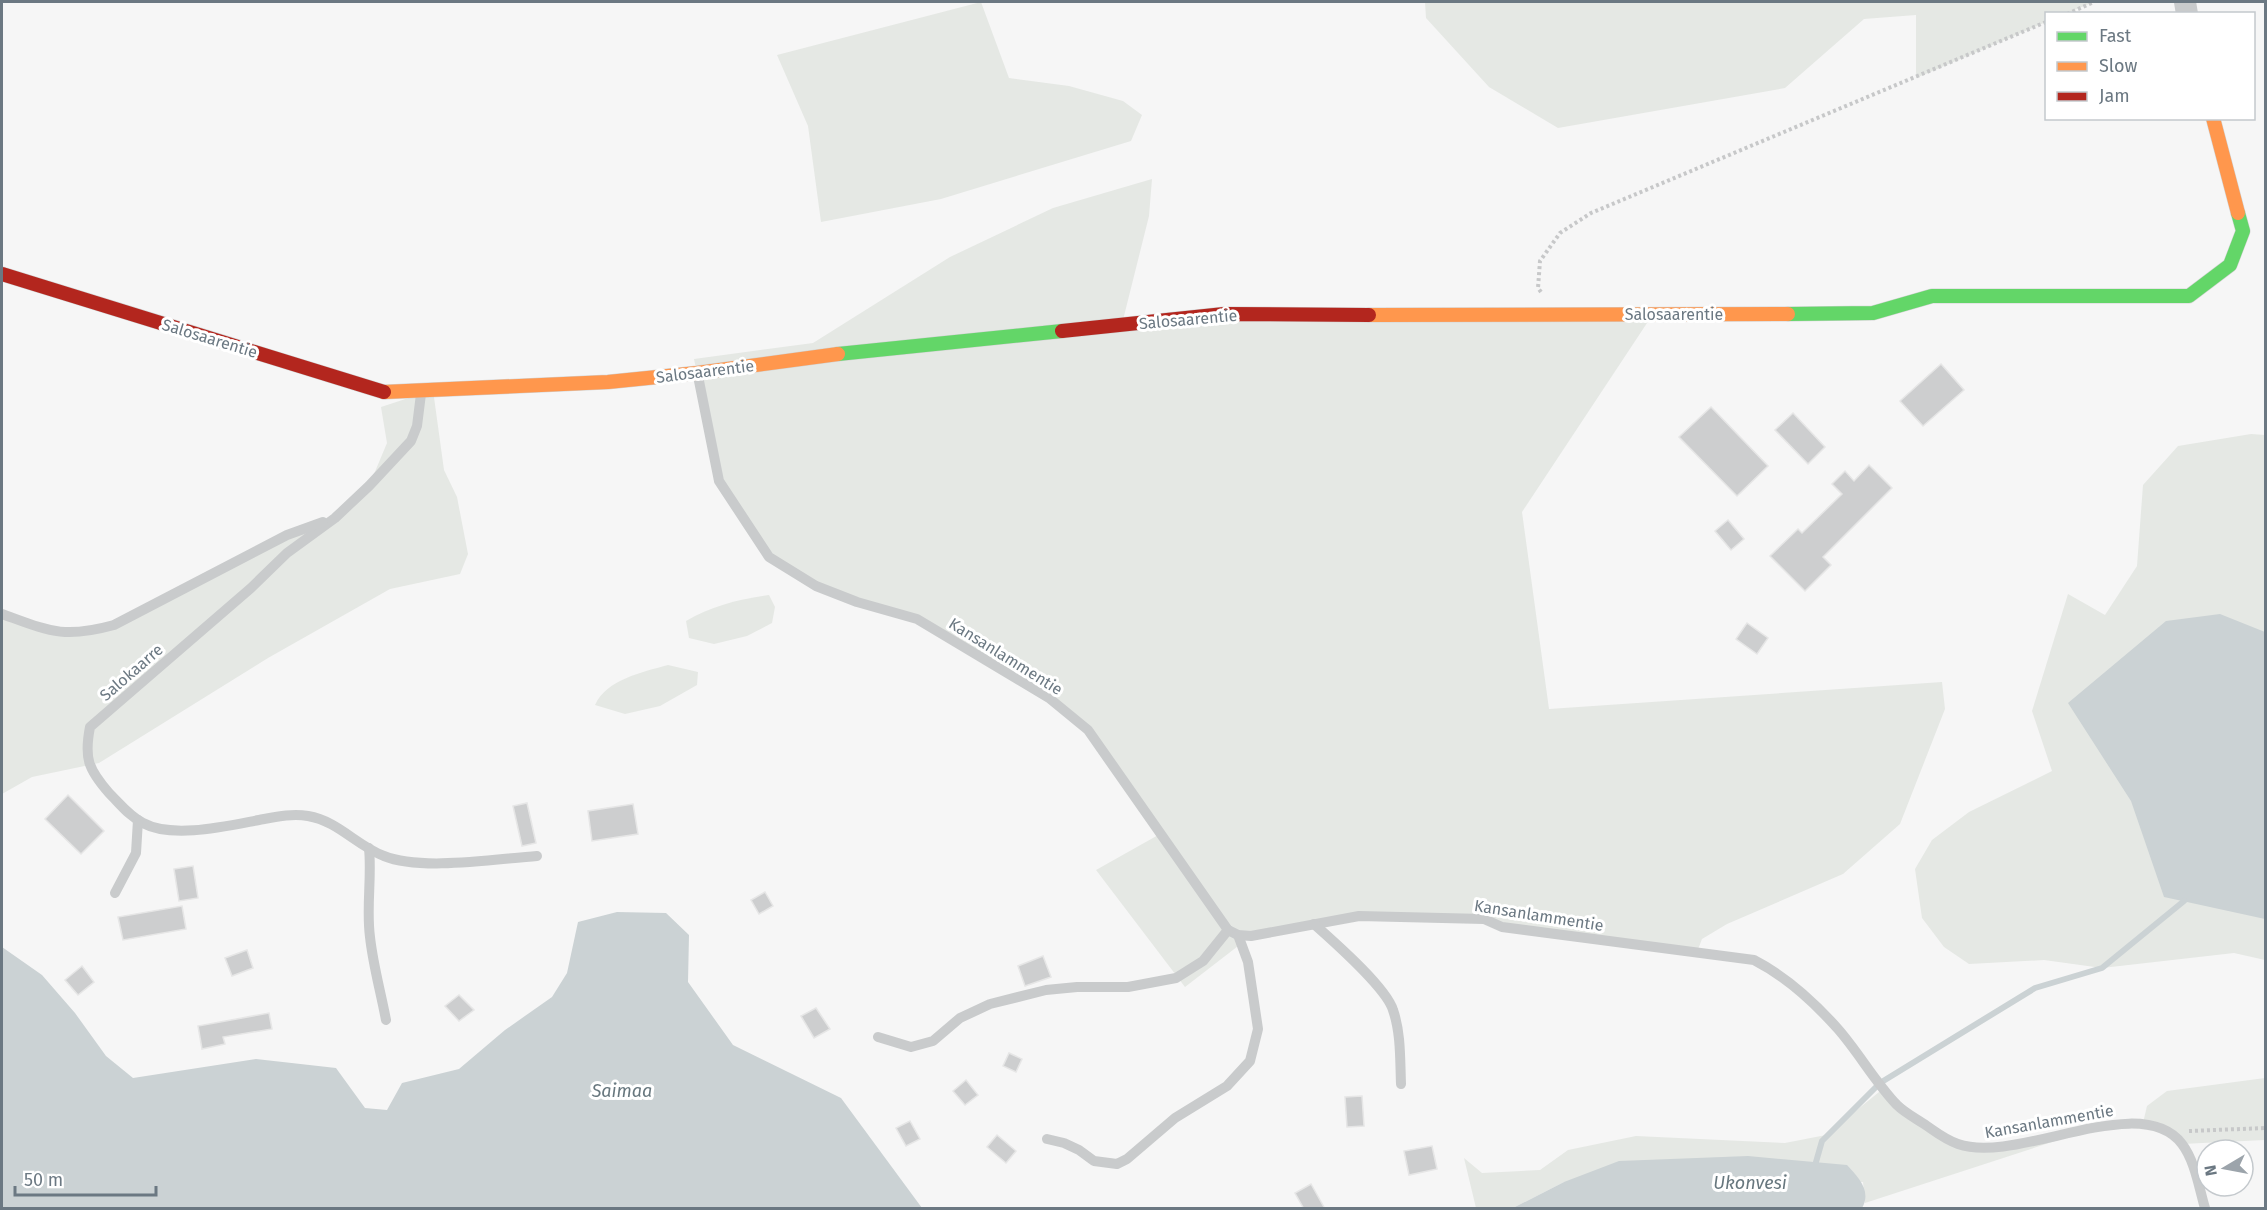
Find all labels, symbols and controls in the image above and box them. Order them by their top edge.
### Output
legend [2045,12,2255,120]
text: Fast [2099,25,2132,47]
text: Slow [2099,55,2138,77]
text: Jam [2099,85,2130,107]
street label: Salosaarentie [1625,305,1723,324]
street label: Salosaarentie [1138,306,1238,333]
street label: Salosaarentie [160,315,260,362]
street label: Salosaarentie [655,356,755,387]
street label: Kansanlammentie [945,614,1066,699]
street label: Salokaarre [96,640,167,705]
street label: Kansanlammentie [1473,896,1605,935]
water label: Saimaa [591,1080,652,1102]
street label: Kansanlammentie [1983,1101,2115,1142]
north arrow [2195,1138,2255,1198]
scale bar [15,1159,156,1197]
text: N [2200,1164,2221,1177]
text: 50 m [24,1169,63,1191]
water label: Ukonvesi [1713,1172,1787,1194]

